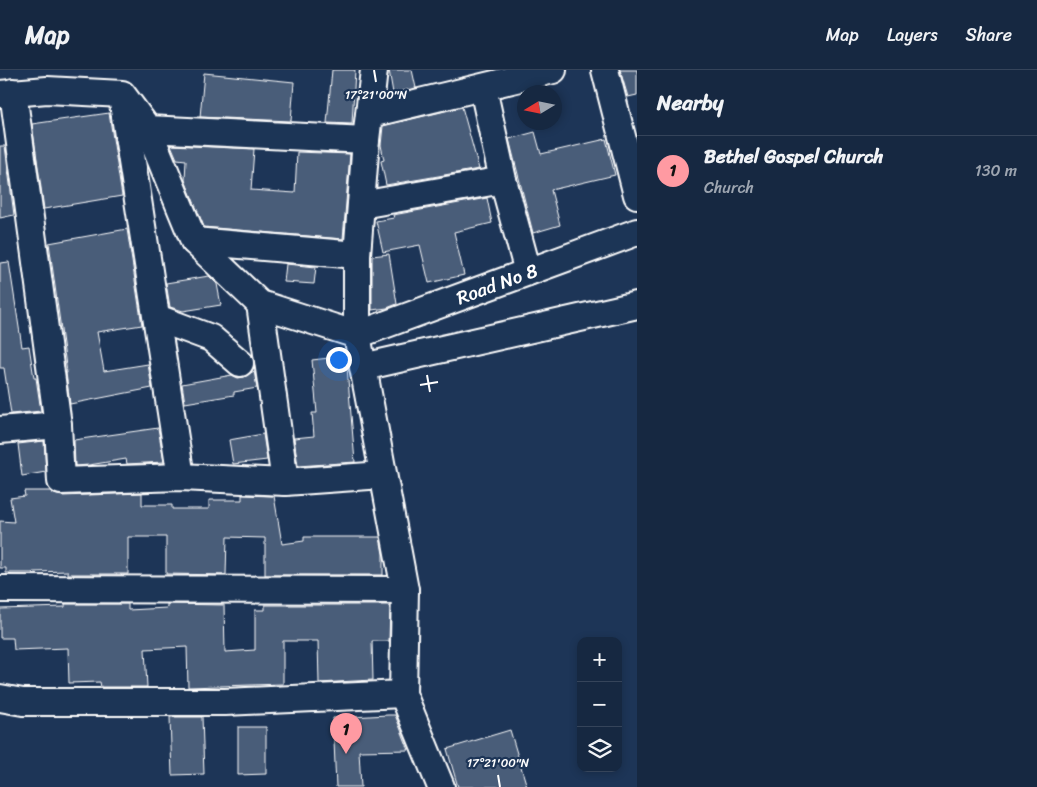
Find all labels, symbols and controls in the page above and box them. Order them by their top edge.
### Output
text: Map [25,14,69,56]
text: Map [826,19,859,51]
text: Layers [887,19,938,51]
text: Share [966,19,1012,51]
text: 17°21'00"N [345,84,408,106]
text: Nearby [657,84,723,122]
north arrow [517,85,562,130]
text: Bethel Gospel Church [704,140,884,173]
text: 1 [670,156,676,185]
text: 130 m [975,156,1017,185]
text: Church [704,173,754,202]
street label: Road No 8 [451,254,543,314]
your location [326,347,352,373]
map controls [577,637,622,772]
button: + [577,637,622,682]
button: − [577,682,622,727]
pin: 1 [330,713,362,754]
button: layers [577,727,622,772]
text: 17°21'00"N [467,752,530,774]

